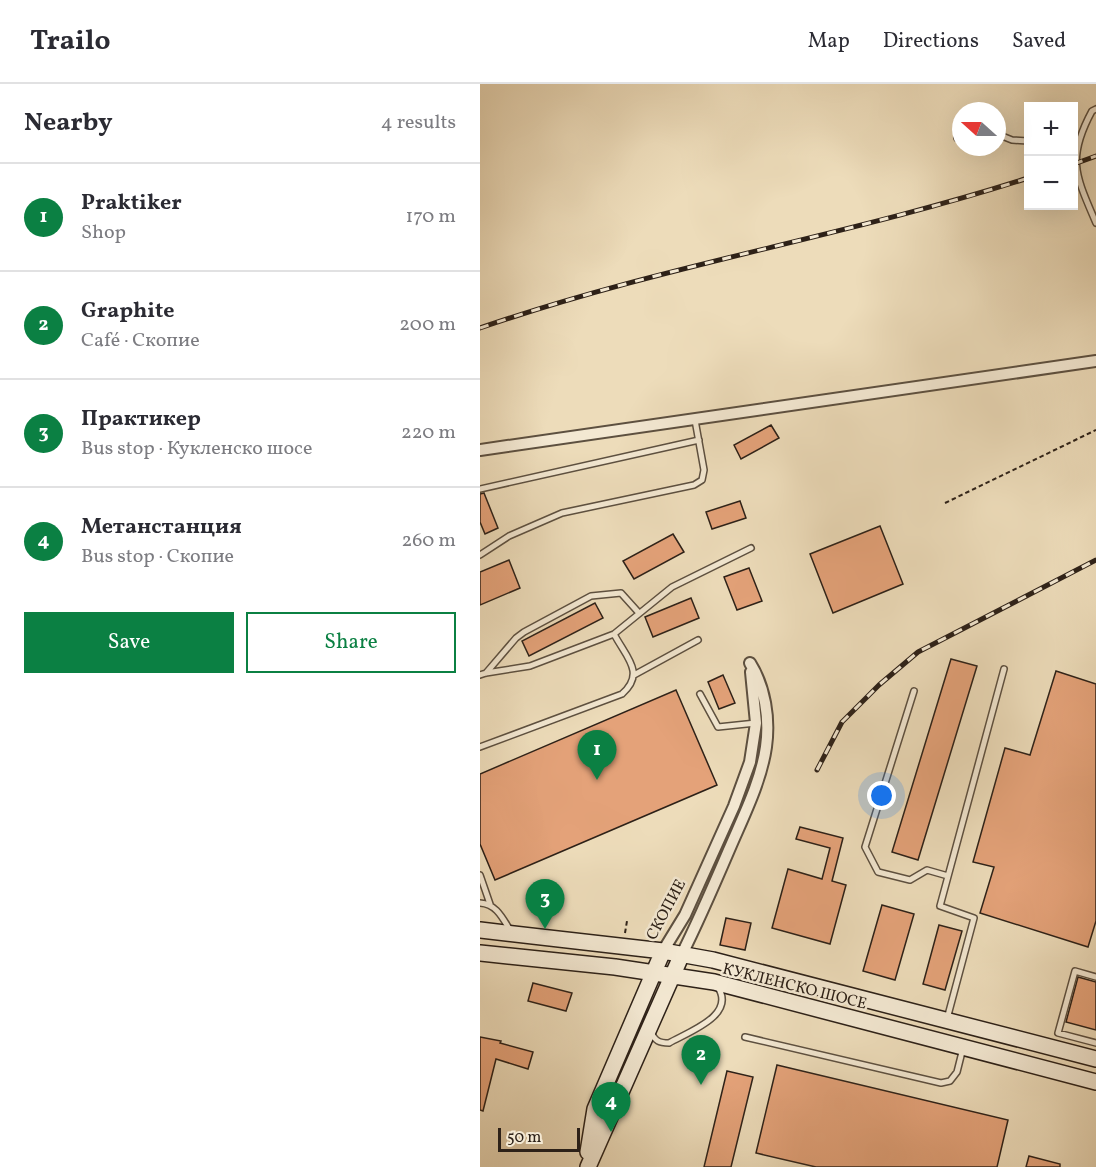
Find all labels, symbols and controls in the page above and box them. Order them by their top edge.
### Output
text: Trailo [30,22,111,61]
text: Map [808,27,850,56]
text: Directions [883,27,979,56]
text: Saved [1012,27,1066,56]
north arrow [952,102,1006,156]
map controls [1024,102,1078,210]
button: + [1024,102,1078,156]
text: Nearby [24,105,113,141]
text: 4 results [381,109,456,137]
button: − [1024,156,1078,210]
text: Praktiker [81,188,182,219]
text: 1 [39,203,48,231]
text: 170 m [406,203,456,231]
text: Shop [81,219,126,247]
text: Graphite [81,296,174,327]
text: 2 [38,311,49,339]
text: 200 m [399,311,456,339]
text: Café · Скопие [81,327,200,355]
text: Практикер [81,404,201,435]
text: 3 [38,419,49,447]
text: 220 m [401,419,456,447]
text: Bus stop · Кукленско шосе [81,435,313,463]
text: Метанстанция [81,512,242,543]
text: 4 [37,527,50,555]
text: 260 m [401,527,456,555]
text: Bus stop · Скопие [81,543,234,571]
button: Save [24,612,234,673]
button: Share [246,612,456,673]
pin: 1 [578,730,616,780]
your location [867,781,896,810]
street label: СКОПИЕ [642,876,692,944]
pin: 3 [526,880,564,929]
street label: КУКЛЕНСКО ШОСЕ [720,958,869,1016]
pin: 2 [682,1036,720,1085]
pin: 4 [592,1082,630,1132]
scale bar [498,1125,580,1152]
text: 50 m [507,1127,541,1149]

